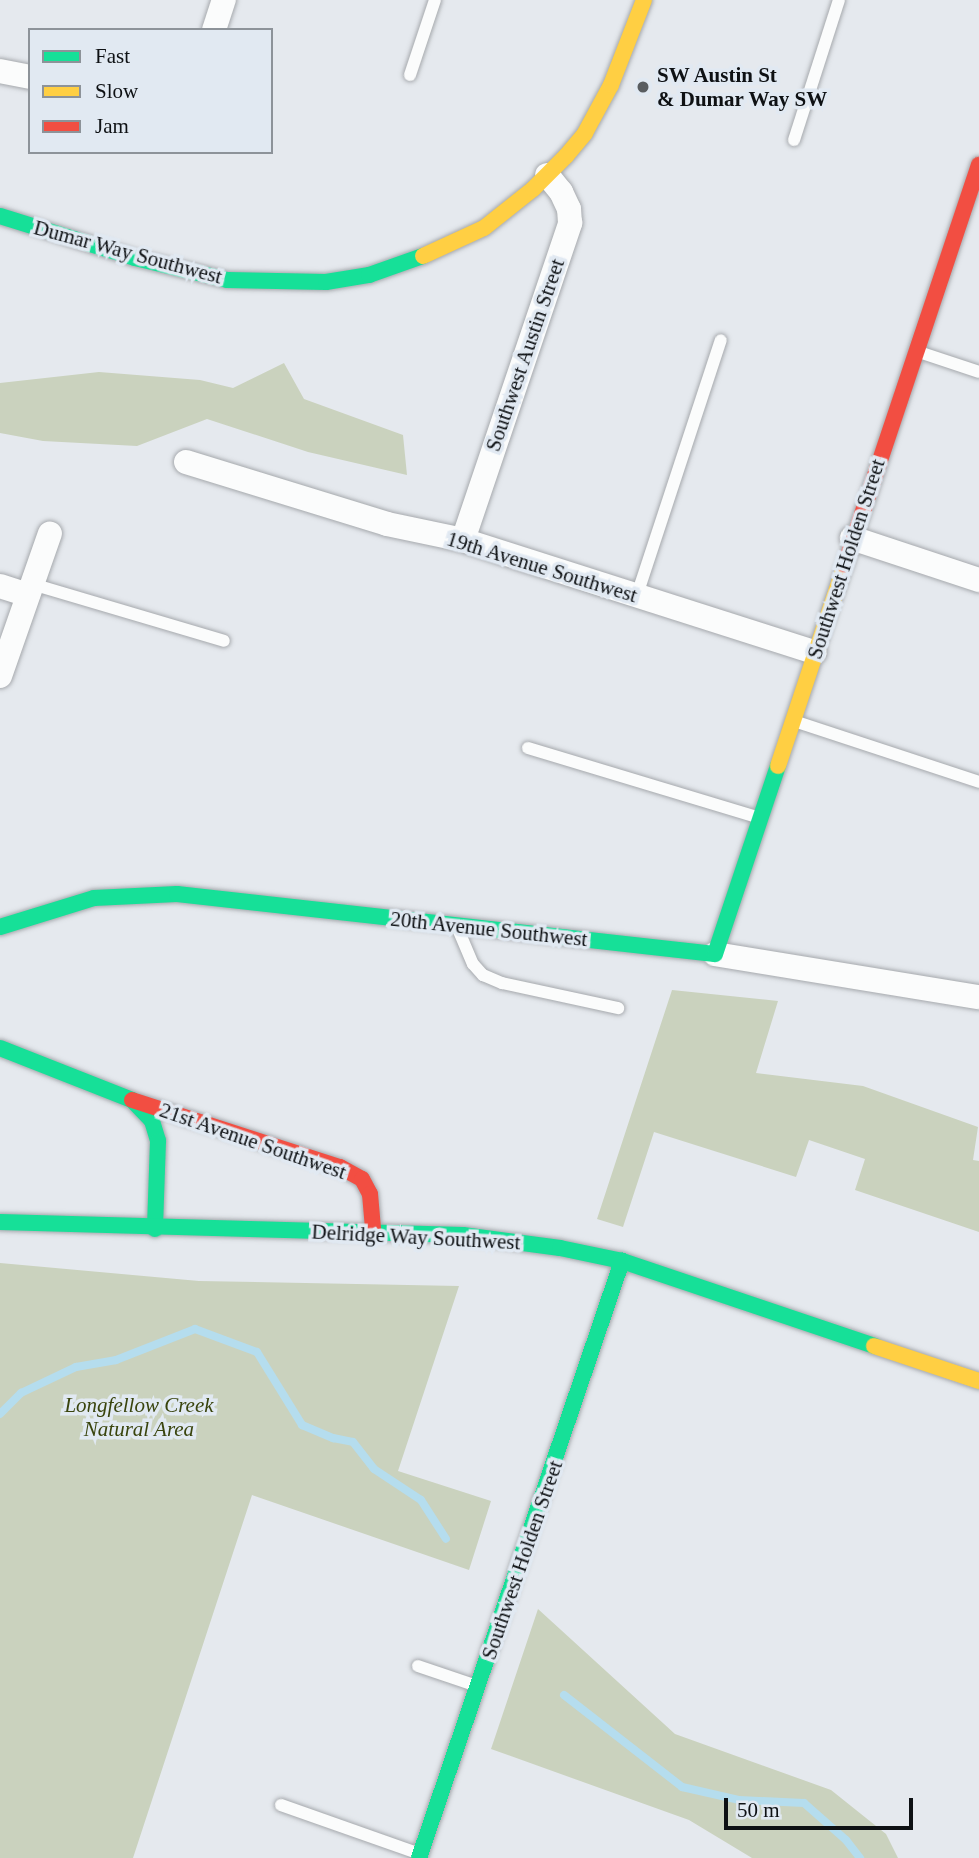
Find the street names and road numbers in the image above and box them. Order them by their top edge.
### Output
street label: Dumar Way Southwest [31,215,225,289]
street label: Southwest Austin Street [480,255,570,455]
street label: Southwest Holden Street [802,456,890,662]
street label: 19th Avenue Southwest [443,526,641,608]
street label: 20th Avenue Southwest [389,906,589,952]
street label: 21st Avenue Southwest [156,1097,350,1185]
street label: Delridge Way Southwest [311,1219,521,1255]
street label: Southwest Holden Street [476,1457,568,1663]

